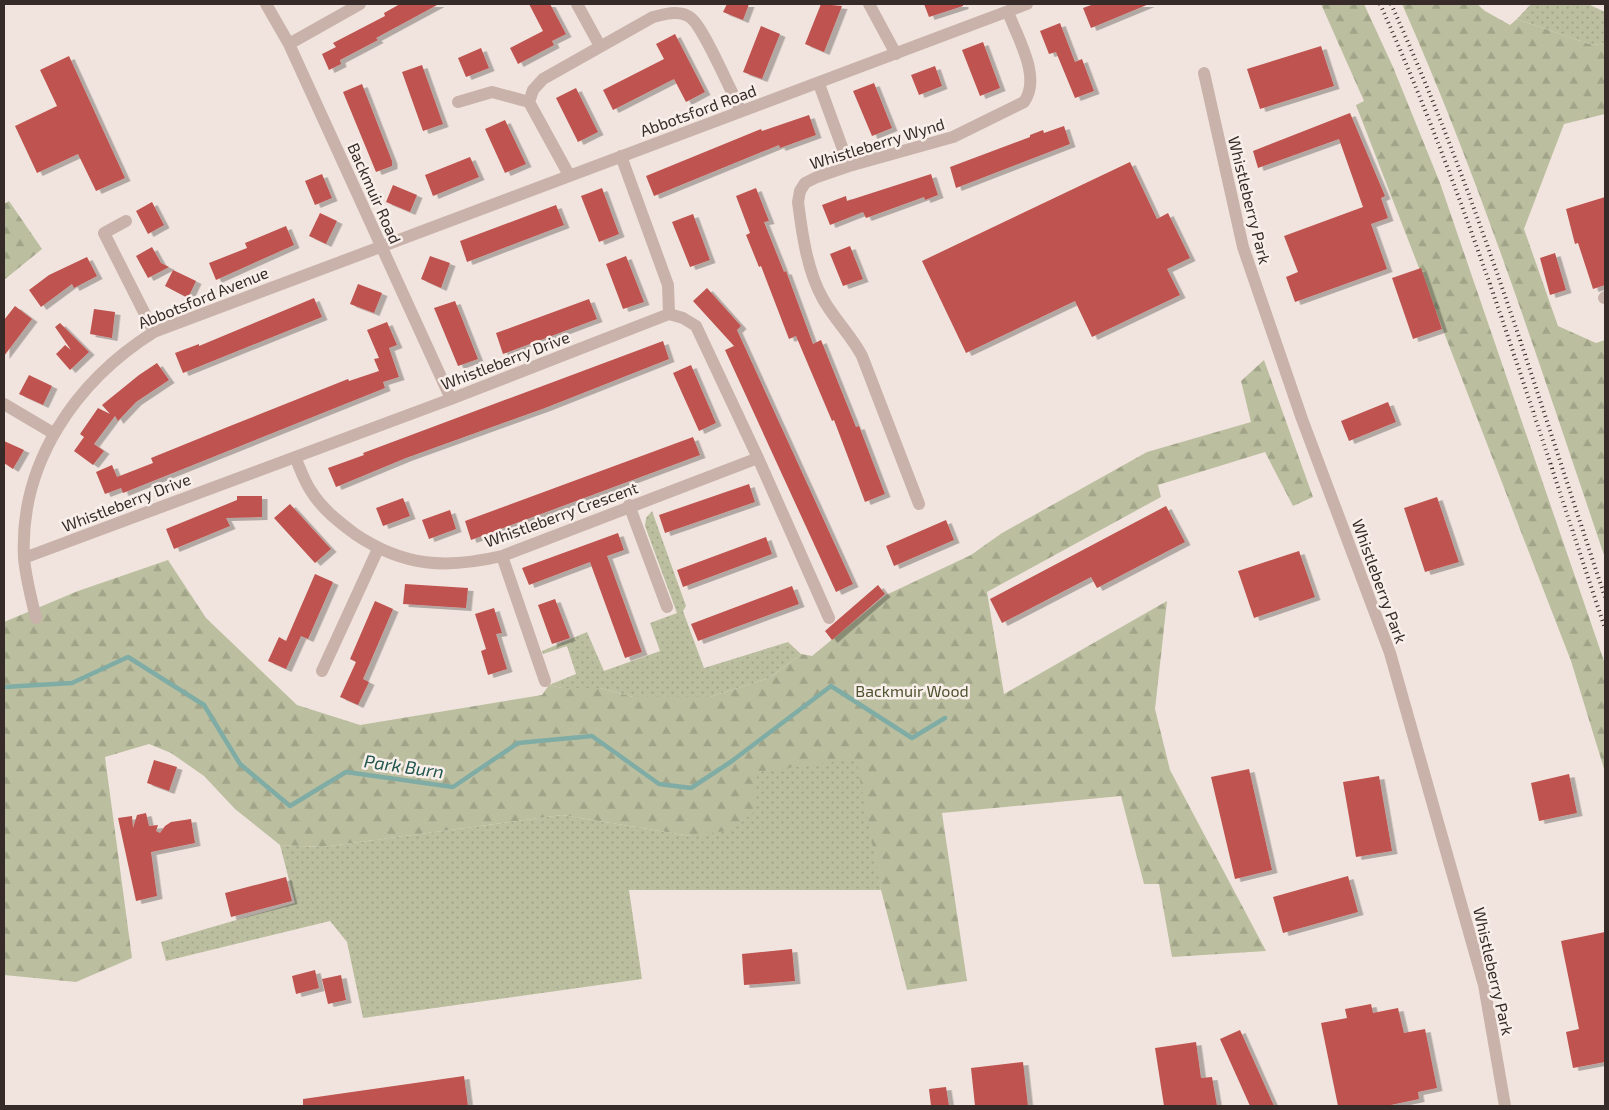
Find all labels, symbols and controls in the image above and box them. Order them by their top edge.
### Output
street label: Abbotsford Road [637,80,759,140]
street label: Whistleberry Wynd [807,113,947,173]
street label: Whistleberry Park [1225,134,1275,266]
street label: Backmuir Road [344,140,406,246]
street label: Abbotsford Avenue [135,262,271,332]
street label: Whistleberry Drive [438,327,572,393]
street label: Whistleberry Drive [59,469,193,535]
street label: Whistleberry Crescent [482,477,640,551]
street label: Whistleberry Park [1349,516,1411,646]
park label: Backmuir Wood [855,681,969,700]
water label: Park Burn [363,750,445,782]
street label: Whistleberry Park [1470,905,1518,1037]

